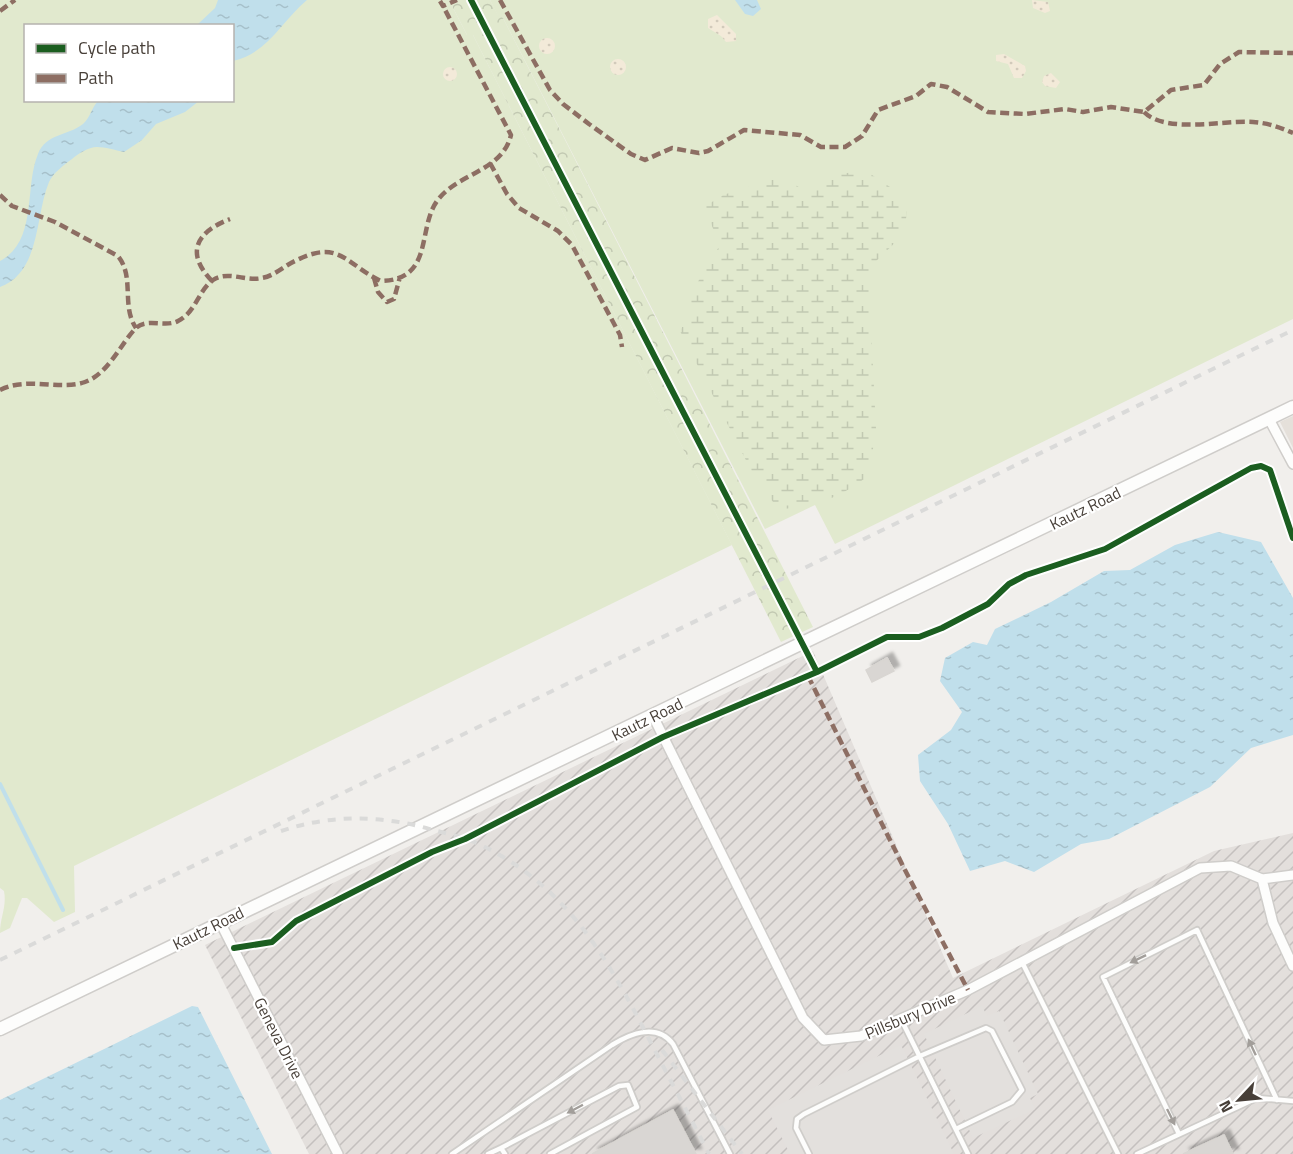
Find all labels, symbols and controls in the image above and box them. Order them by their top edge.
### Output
legend [24,24,234,102]
text: Cycle path [78,34,156,61]
text: Path [78,64,114,91]
street label: Kautz Road [1045,480,1125,536]
street label: Kautz Road [607,691,687,747]
street label: Kautz Road [168,900,248,956]
one-way arrow [1129,955,1146,964]
street label: Pillsbury Drive [861,985,959,1045]
street label: Geneva Drive [248,993,310,1083]
one-way arrow [1247,1039,1256,1056]
north arrow [1209,1070,1269,1130]
text: N [1212,1096,1239,1117]
one-way arrow [567,1104,584,1114]
one-way arrow [1166,1109,1175,1126]

